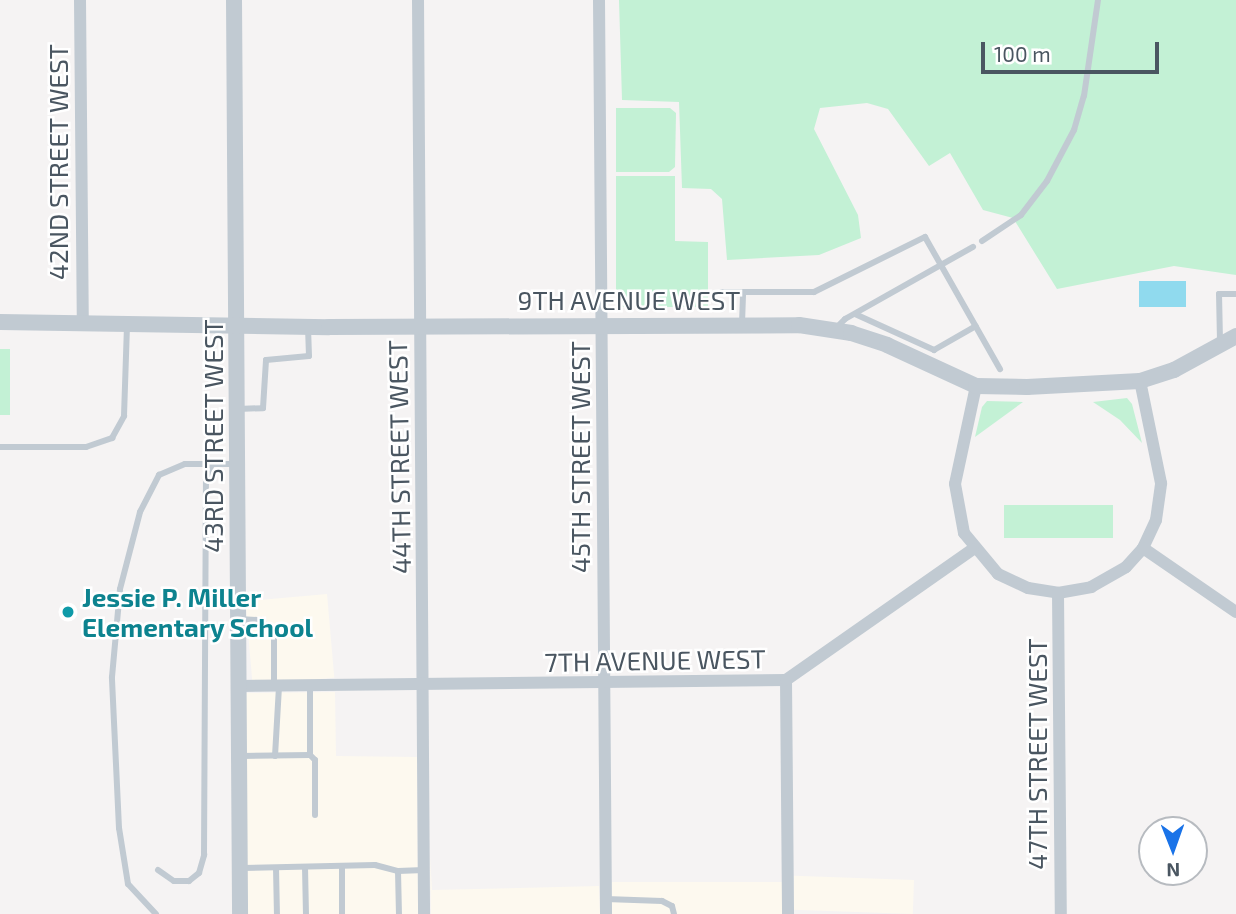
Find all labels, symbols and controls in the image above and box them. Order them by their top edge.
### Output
scale bar [984,28,1162,72]
text: 100 m [994,41,1051,66]
street label: 42ND STREET WEST [42,44,74,280]
street label: 9TH AVENUE WEST [517,284,741,316]
street label: 43RD STREET WEST [197,319,229,553]
street label: 44TH STREET WEST [381,339,417,575]
street label: 45TH STREET WEST [564,341,596,573]
place label: Jessie P. Miller Elementary School [82,581,314,642]
marker: Jessie P. Miller Elementary School [60,604,76,620]
street label: 47TH STREET WEST [1021,638,1053,870]
street label: 7TH AVENUE WEST [544,642,766,678]
north arrow [1138,816,1208,886]
text: N [1166,859,1180,882]

